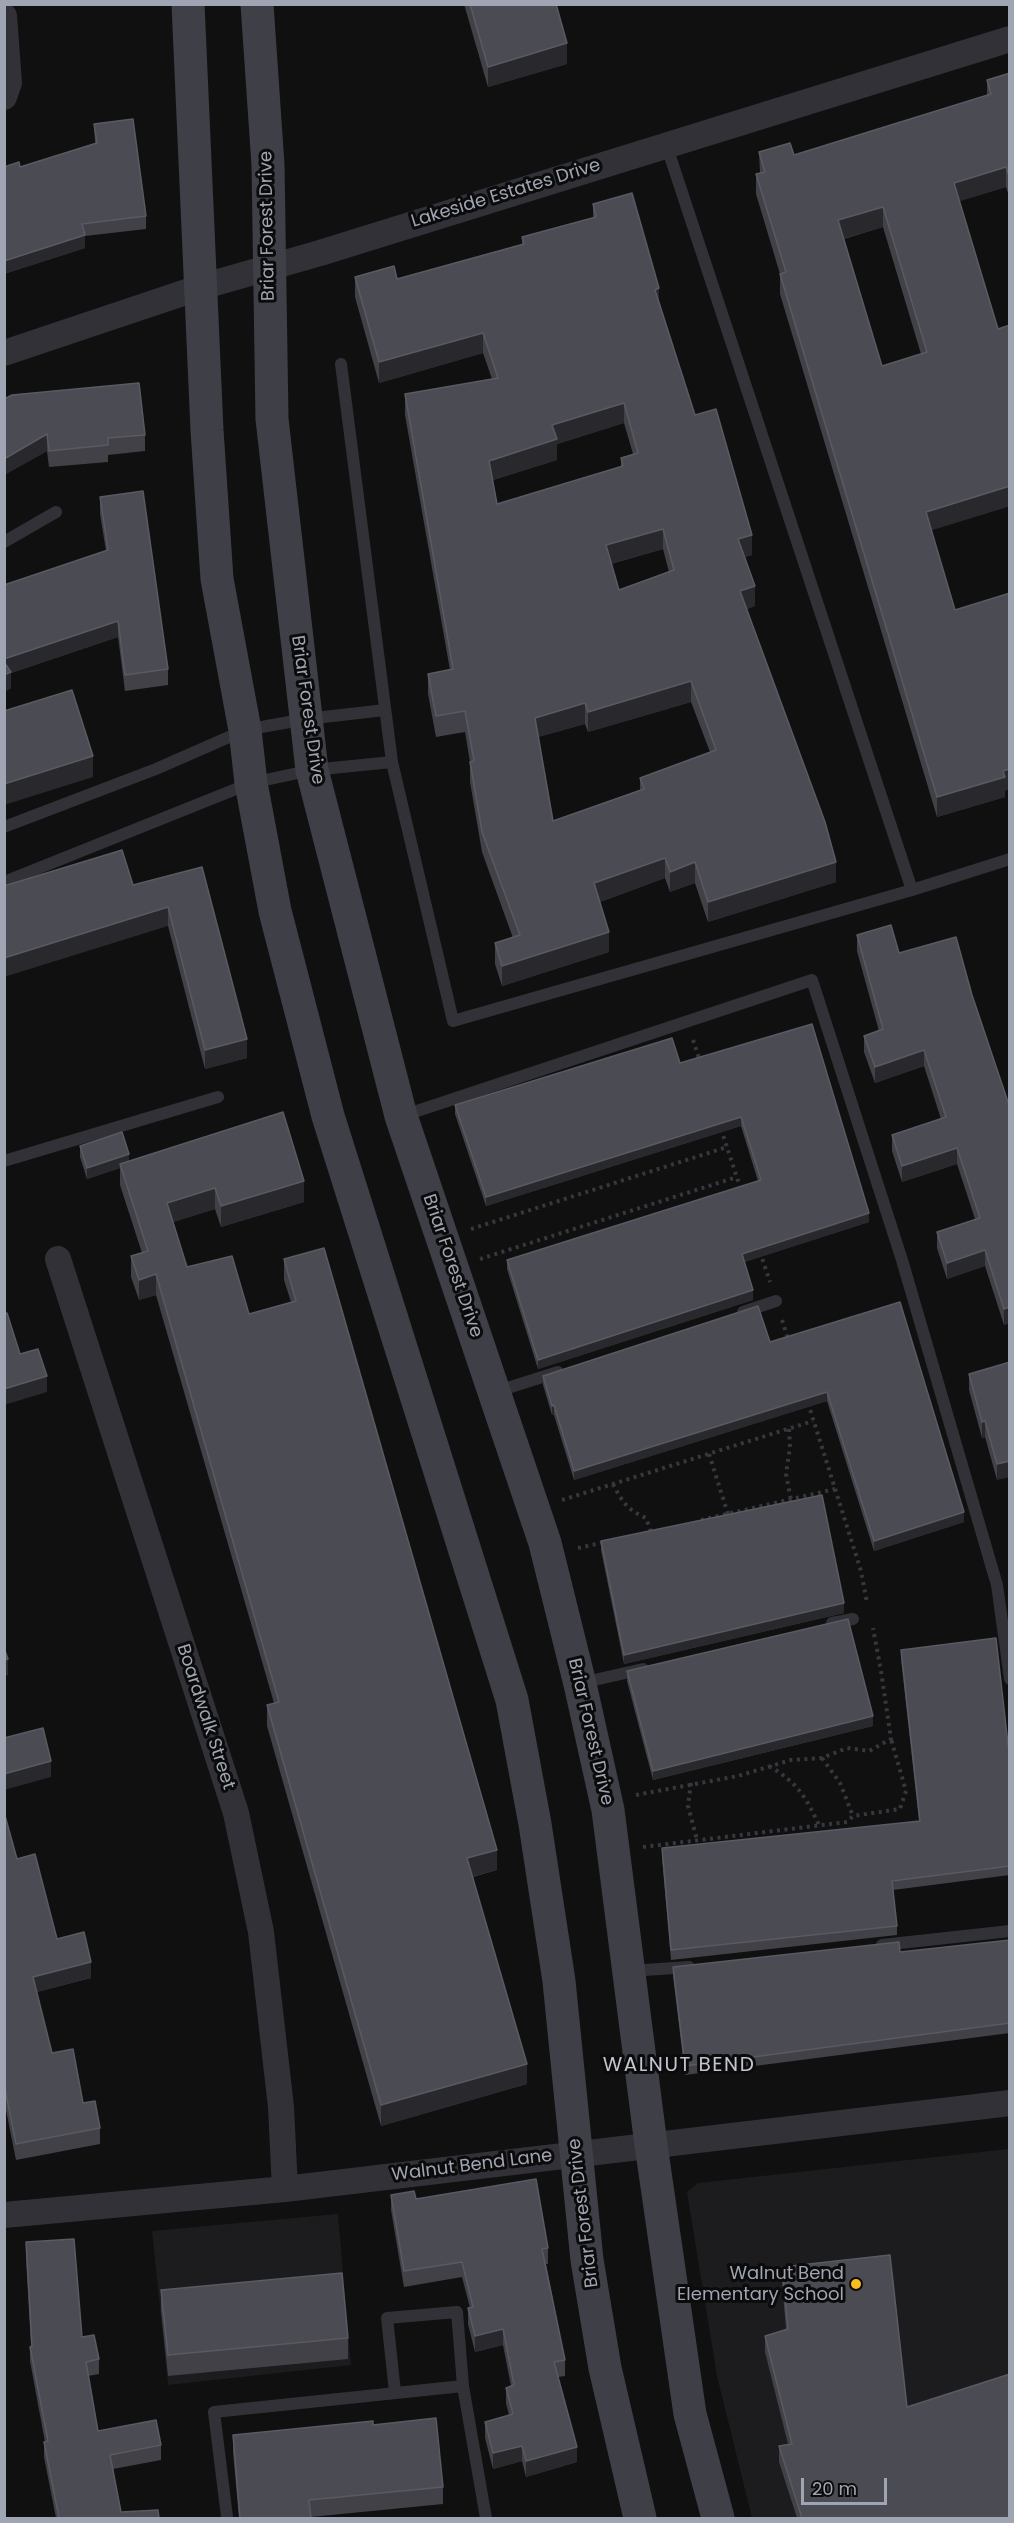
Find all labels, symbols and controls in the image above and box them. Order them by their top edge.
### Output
street label: Briar Forest Drive [256,151,280,301]
street label: Lakeside Estates Drive [409,155,603,233]
street label: Briar Forest Drive [286,634,328,786]
street label: Briar Forest Drive [417,1191,487,1341]
street label: Boardwalk Street [171,1642,239,1792]
street label: Briar Forest Drive [563,1656,617,1808]
district label: WALNUT BEND [603,2054,755,2078]
street label: Briar Forest Drive [564,2137,604,2289]
street label: Walnut Bend Lane [390,2145,554,2187]
place label: Walnut Bend Elementary School [677,2263,844,2306]
marker: Walnut Bend Elementary School [849,2277,863,2291]
scale bar [804,2466,890,2504]
text: 20 m [812,2476,857,2501]

